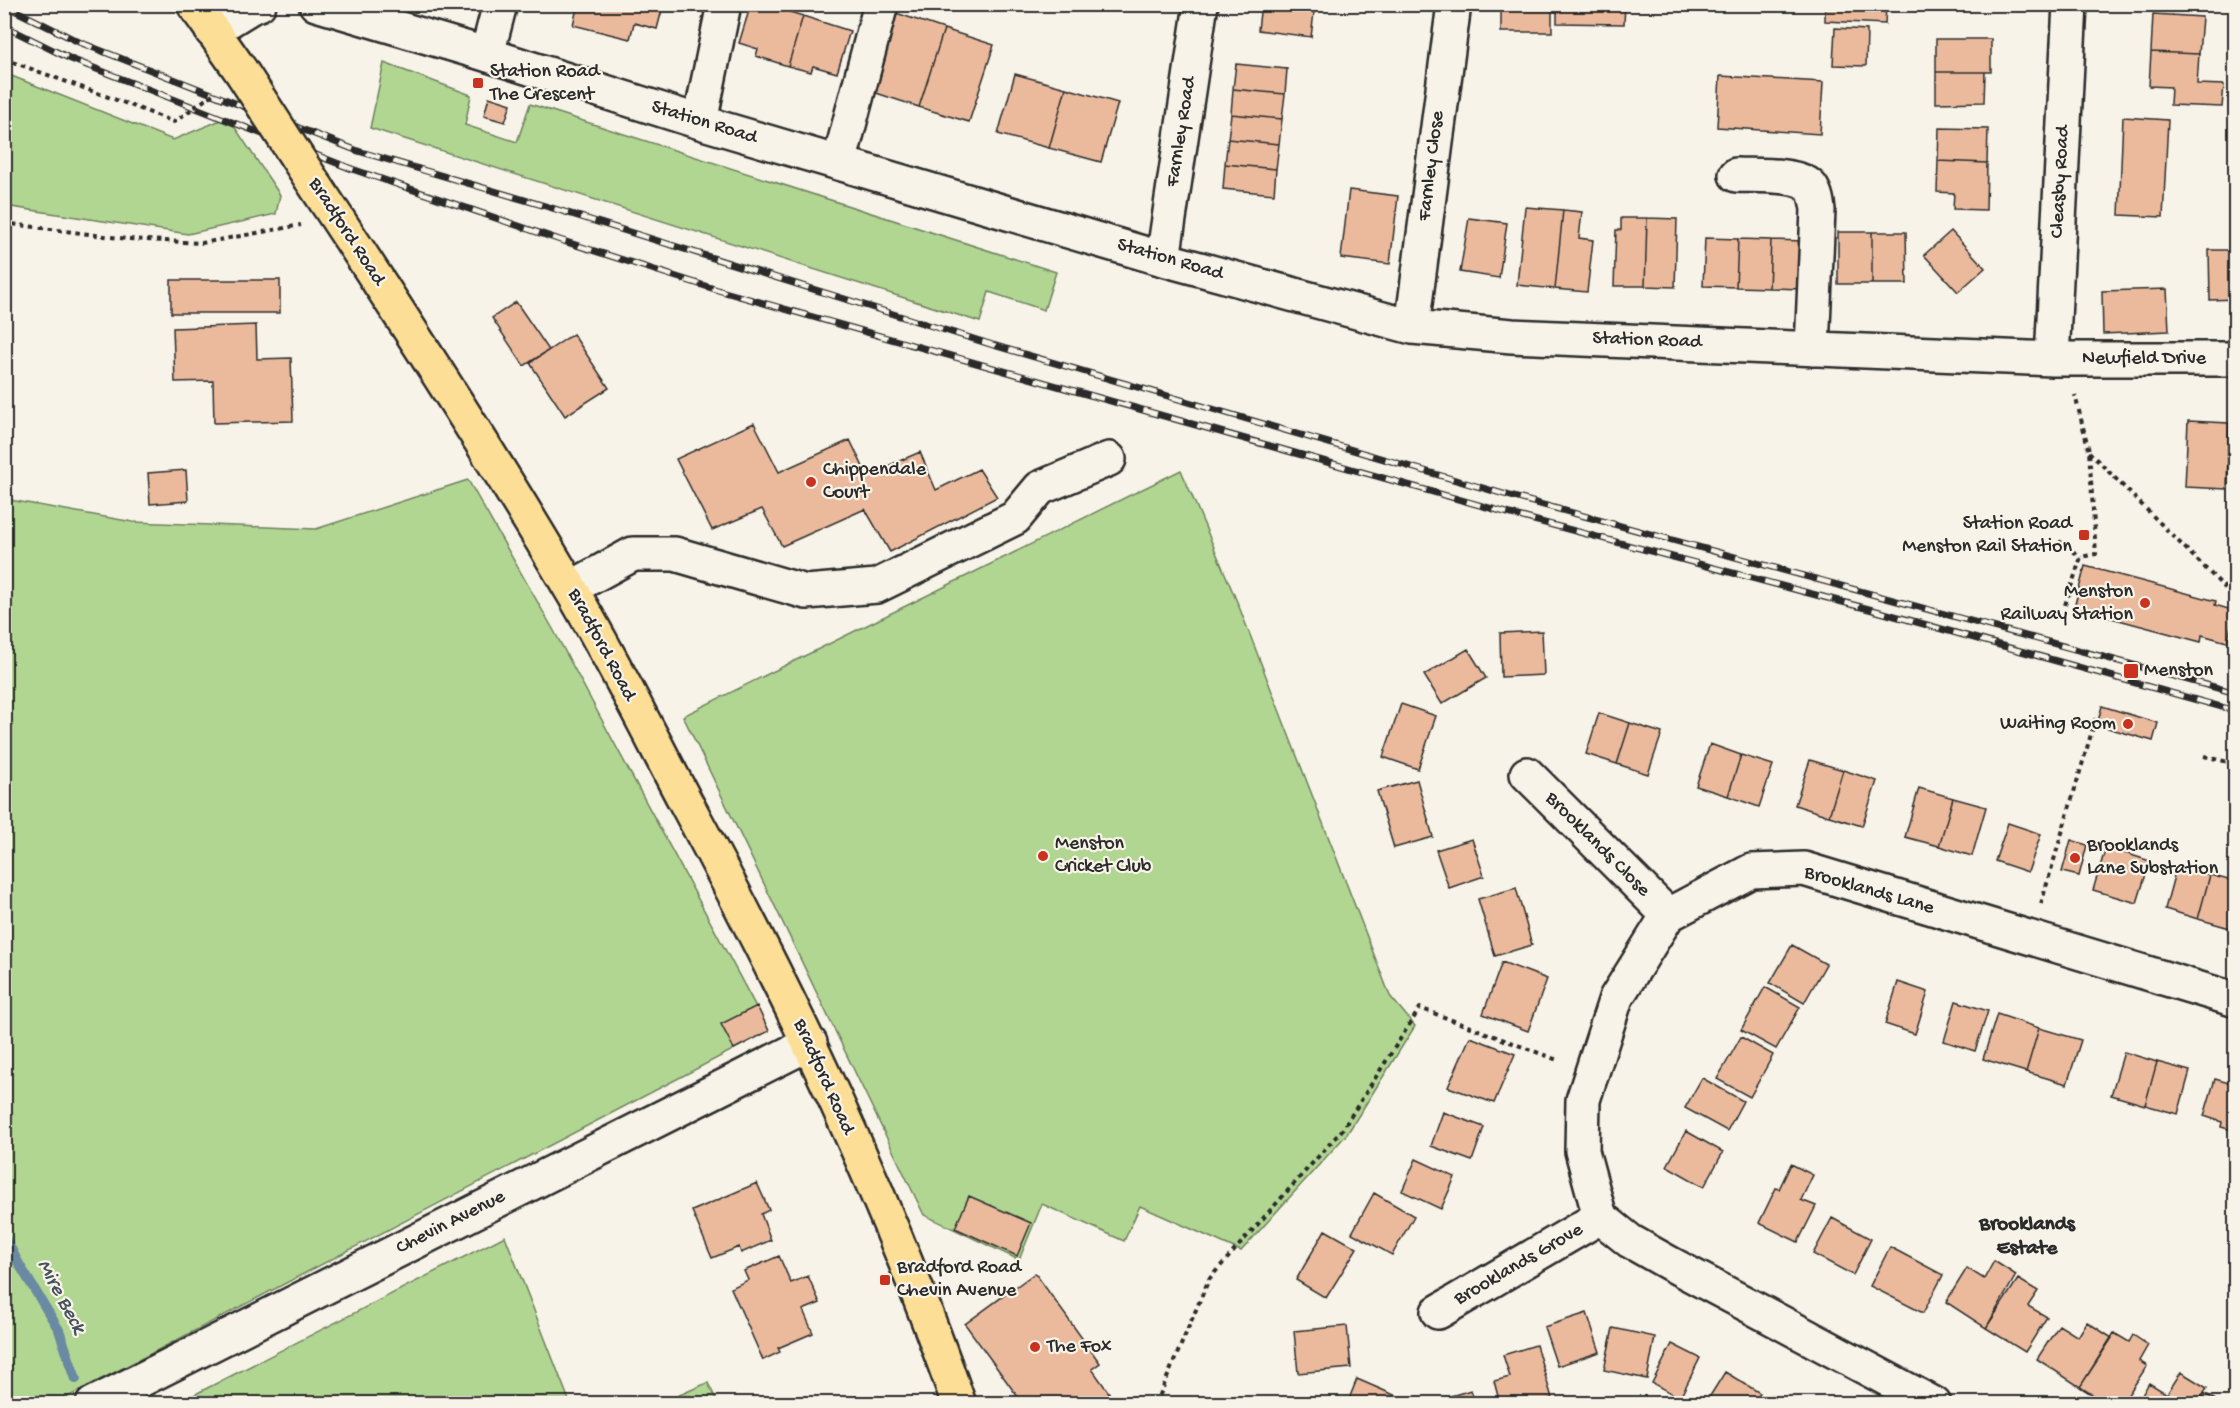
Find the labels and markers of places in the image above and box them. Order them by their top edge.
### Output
place label: Station Road The Crescent [489,61,602,107]
marker: Station Road The Crescent [471,76,485,90]
place label: Chippendale Court [823,459,927,505]
marker: Chippendale Court [804,475,818,489]
place label: Station Road Menston Rail Station [1902,513,2074,559]
marker: Station Road Menston Rail Station [2077,528,2091,542]
place label: Menston Railway Station [2001,581,2133,627]
marker: Menston Railway Station [2138,596,2152,610]
place label: Menston [2144,660,2214,683]
marker: Menston [2122,662,2140,680]
place label: Waiting Room [2000,713,2116,736]
marker: Waiting Room [2121,717,2135,731]
place label: Menston Cricket Club [1055,833,1152,879]
place label: Brooklands Lane Substation [2086,835,2219,881]
marker: Menston Cricket Club [1036,849,1050,863]
marker: Brooklands Lane Substation [2068,851,2082,865]
place label: Bradford Road Chevin Avenue [896,1257,1023,1303]
marker: Bradford Road Chevin Avenue [878,1273,892,1287]
place label: The Fox [1046,1336,1112,1359]
marker: The Fox [1028,1340,1042,1354]

